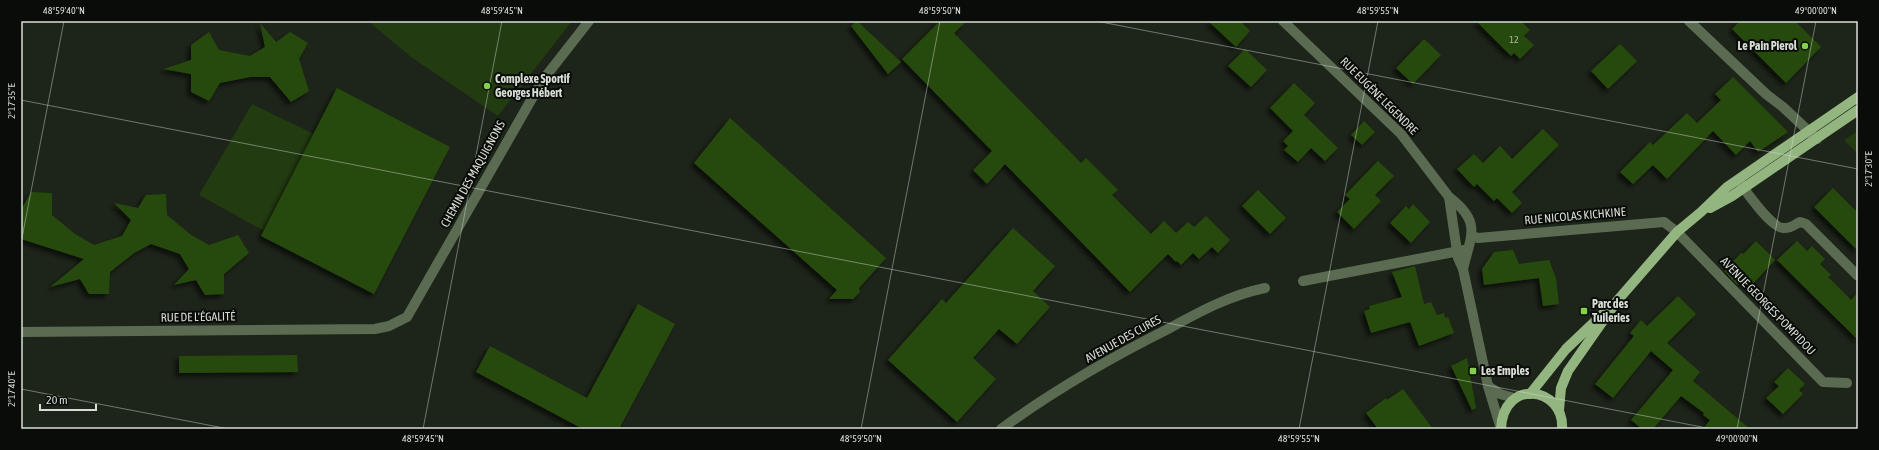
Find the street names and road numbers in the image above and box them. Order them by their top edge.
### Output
street label: RUE EUGÈNE LEGENDRE [1337,54,1421,138]
street label: CHEMIN DES MAQUIGNONS [438,118,508,230]
street label: RUE NICOLAS KICHKINE [1524,205,1626,227]
street label: AVENUE GEORGES POMPIDOU [1718,254,1818,358]
street label: RUE DE L'ÉGALITÉ [161,309,235,325]
street label: AVENUE DES CURES [1083,312,1163,366]

